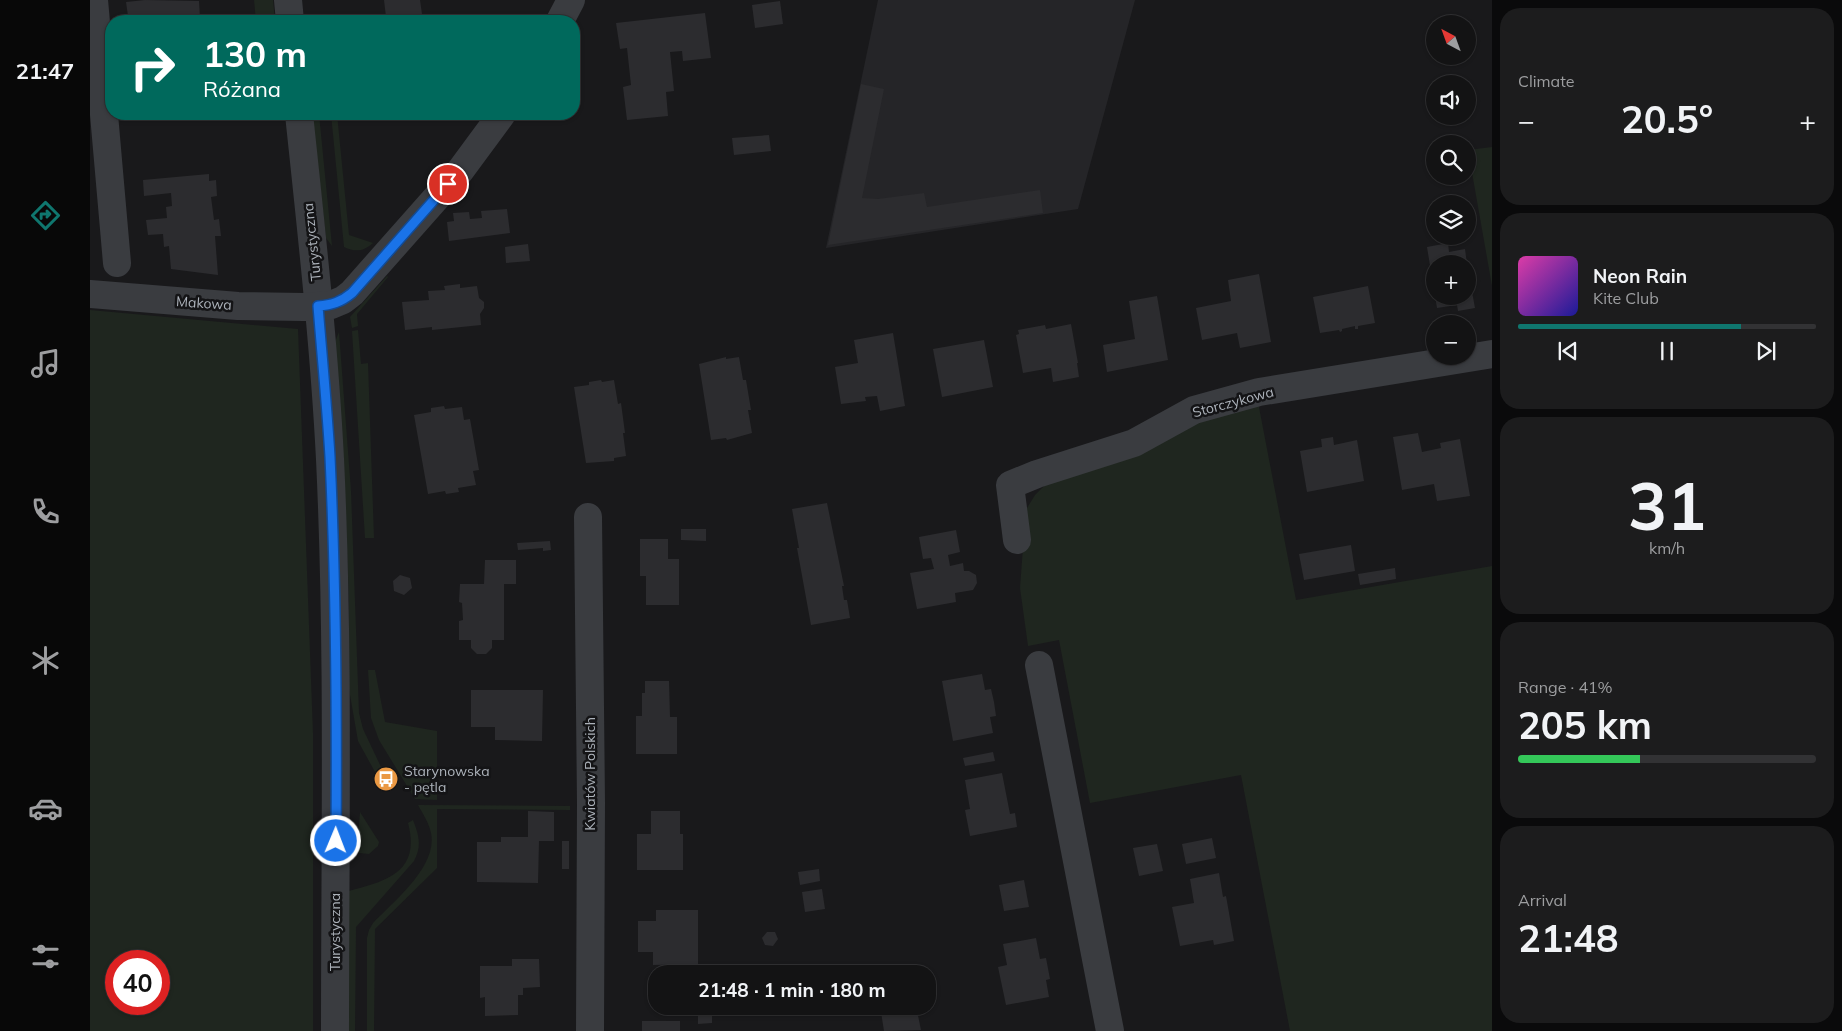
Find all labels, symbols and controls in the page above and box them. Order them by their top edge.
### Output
north arrow [1426,15,1476,65]
map controls [1426,15,1476,365]
text: 130 m [203,32,307,76]
icon: right [120,35,185,100]
text: 21:47 [16,57,74,85]
text: Climate [1518,71,1574,91]
text: Różana [203,75,281,103]
button: sound [1426,75,1476,125]
text: 20.5° [1621,95,1713,143]
text: − [1518,103,1535,138]
text: + [1799,103,1816,138]
button: search [1426,135,1476,185]
pin [427,163,469,205]
icon: arrive [434,170,462,198]
button: layers [1426,195,1476,245]
icon: directions [28,198,63,233]
street label: Turystyczna [299,202,325,282]
button: + [1426,255,1476,305]
text: Neon Rain [1593,264,1687,288]
text: Kite Club [1593,288,1659,308]
street label: Makowa [176,292,232,314]
button: − [1426,315,1476,365]
icon: previous [1554,337,1582,365]
icon: pause [1653,337,1681,365]
icon: next [1752,337,1780,365]
icon: music [28,346,63,381]
street label: Storczykowa [1190,383,1276,421]
text: 31 [1628,465,1706,546]
icon: phone [28,494,63,529]
text: km/h [1649,538,1685,558]
icon: climate [28,643,63,678]
text: Range · 41% [1518,677,1613,697]
text: 205 km [1518,701,1652,749]
street label: Kwiatów Polskich [581,717,599,831]
place label: Starynowska - pętla [404,762,490,796]
bus stop icon: Starynowska - pętla [373,766,399,792]
icon: car [28,791,63,826]
position arrow [309,814,361,866]
text: Arrival [1518,890,1567,910]
street label: Turystyczna [326,893,344,971]
text: 21:48 [1518,914,1619,962]
icon: filters [28,939,63,974]
speed limit sign: 40 [105,950,170,1015]
text: 21:48 · 1 min · 180 m [698,978,886,1002]

